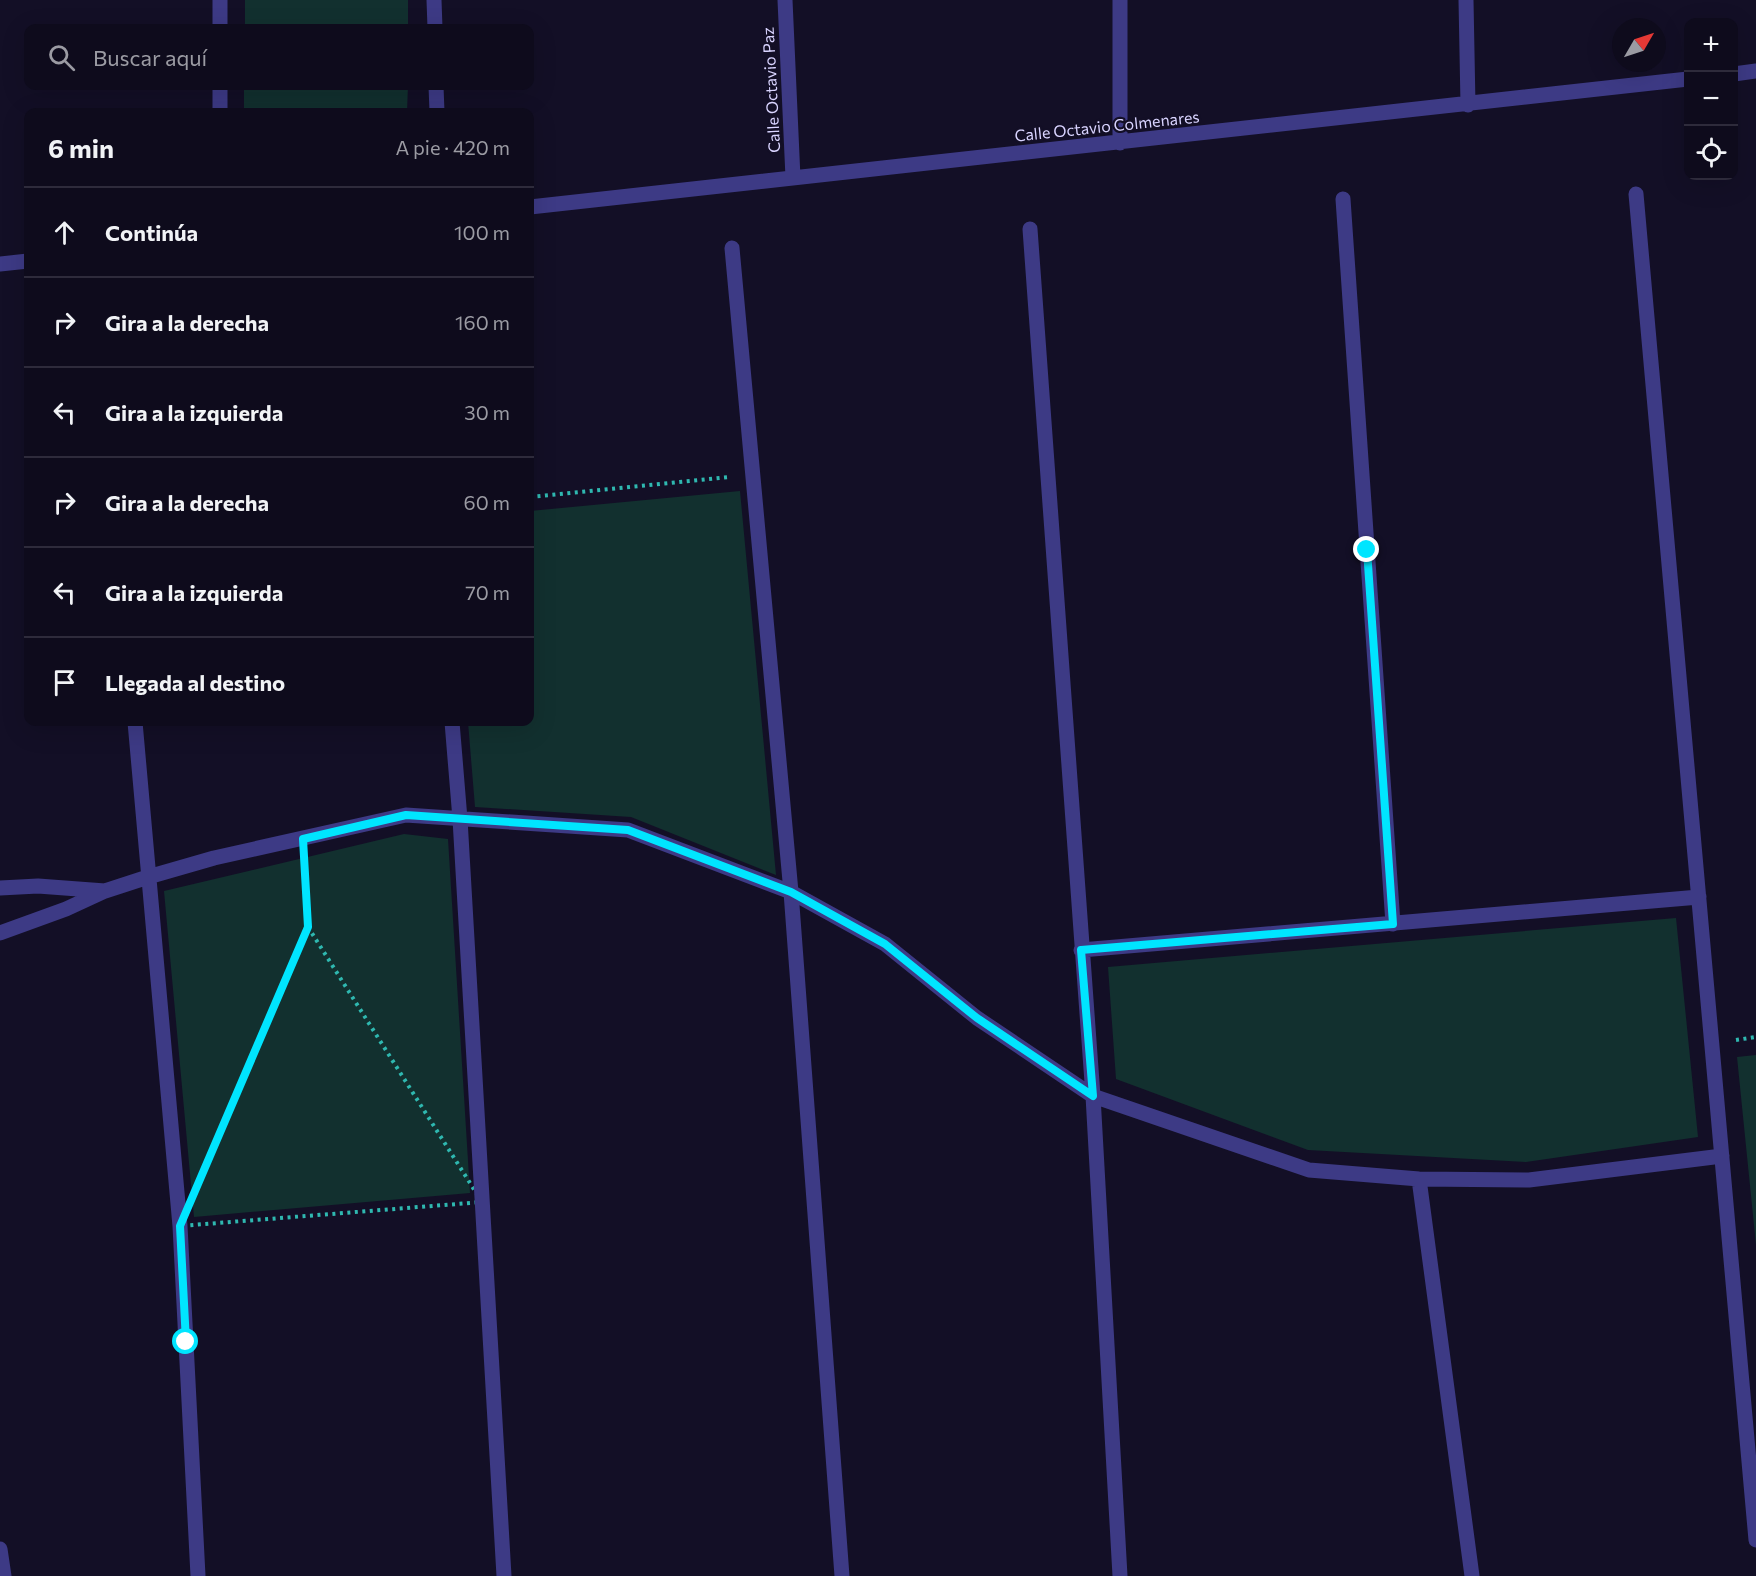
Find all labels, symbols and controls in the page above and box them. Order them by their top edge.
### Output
north arrow [1612,18,1666,72]
map controls [1684,18,1738,180]
button: + [1684,18,1738,72]
search box [24,24,534,90]
street label: Calle Octavio Paz [758,27,783,153]
icon: search [45,41,78,74]
text: Buscar aquí [93,44,207,71]
button: − [1684,72,1738,126]
street label: Calle Octavio Colmenares [1013,106,1200,145]
button: locate [1684,126,1738,180]
text: 6 min [48,132,114,163]
text: A pie · 420 m [395,135,510,159]
icon: ahead [48,216,81,249]
text: Continúa [105,219,198,246]
text: 100 m [454,220,510,244]
icon: right [48,306,81,339]
text: Gira a la derecha [105,309,269,336]
text: 160 m [455,310,510,334]
icon: left [48,396,81,429]
text: Gira a la izquierda [105,399,283,426]
text: 30 m [464,400,510,424]
icon: right [48,486,81,519]
text: Gira a la derecha [105,489,269,516]
text: 60 m [464,490,510,514]
route end [1353,536,1379,562]
icon: left [48,576,81,609]
text: Gira a la izquierda [105,579,283,606]
text: 70 m [465,580,510,604]
icon: arrive [48,666,81,699]
text: Llegada al destino [105,669,285,696]
route start [172,1328,198,1354]

